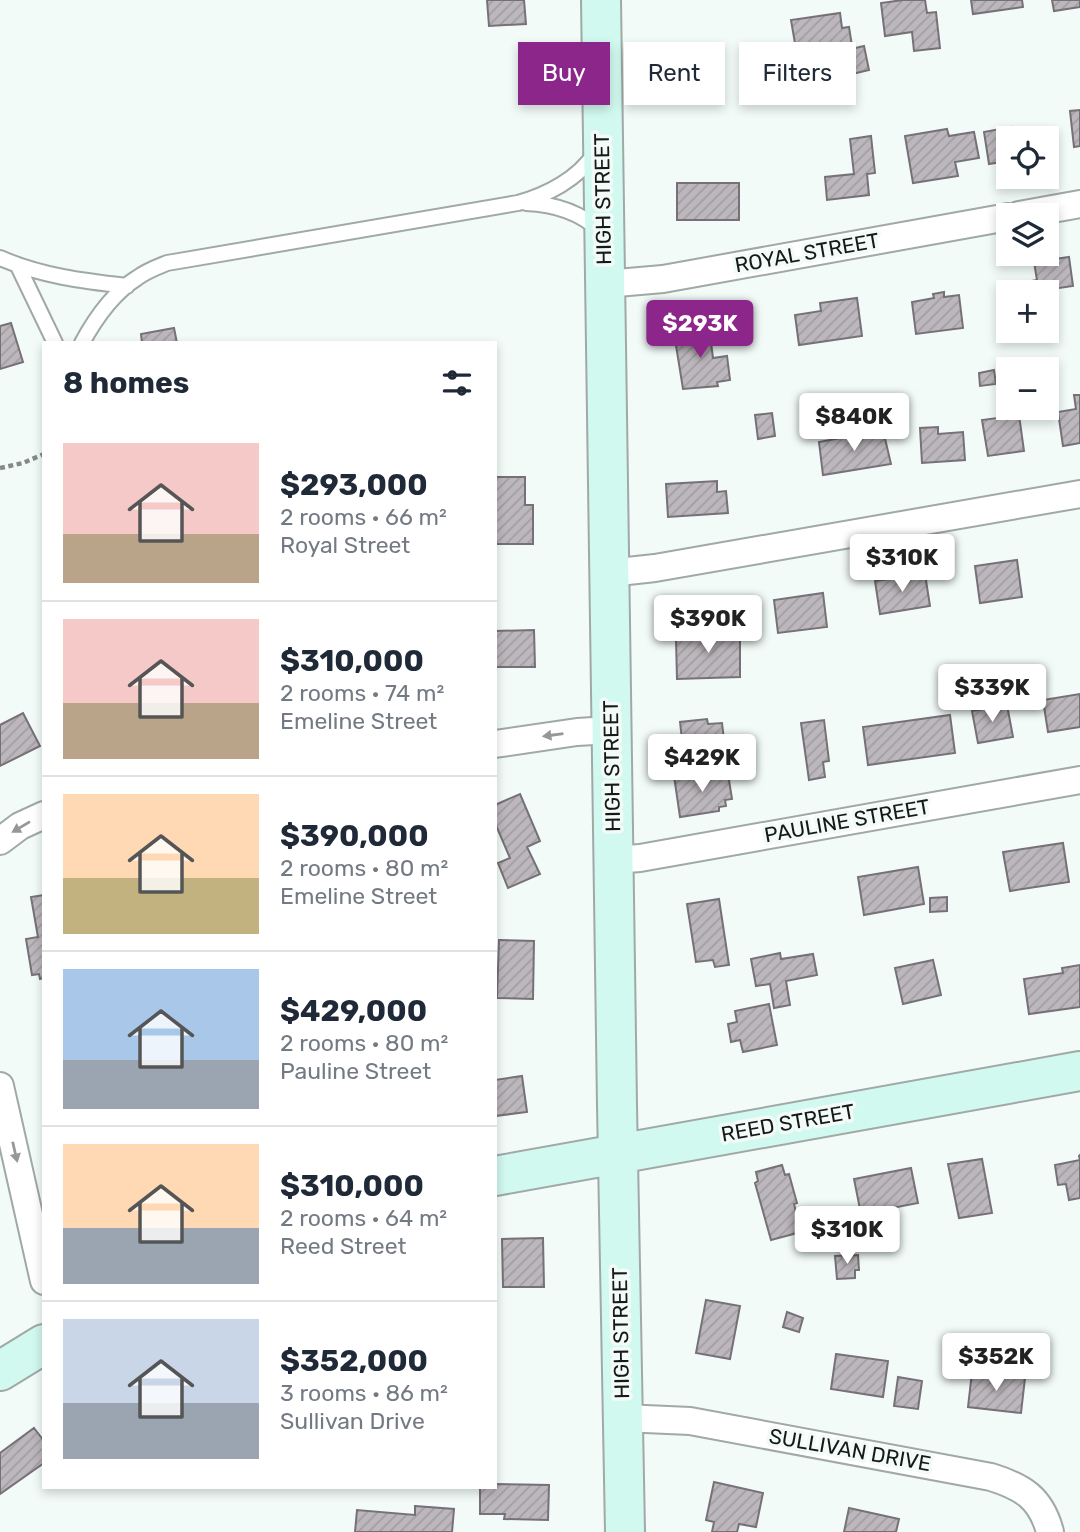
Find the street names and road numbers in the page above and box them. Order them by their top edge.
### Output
street label: HIGH STREET [589,133,616,265]
street label: ROYAL STREET [733,227,881,278]
street label: HIGH STREET [598,700,625,832]
street label: PAULINE STREET [762,794,932,847]
street label: REED STREET [719,1098,857,1147]
street label: HIGH STREET [607,1267,634,1399]
street label: SULLIVAN DRIVE [767,1423,933,1476]

